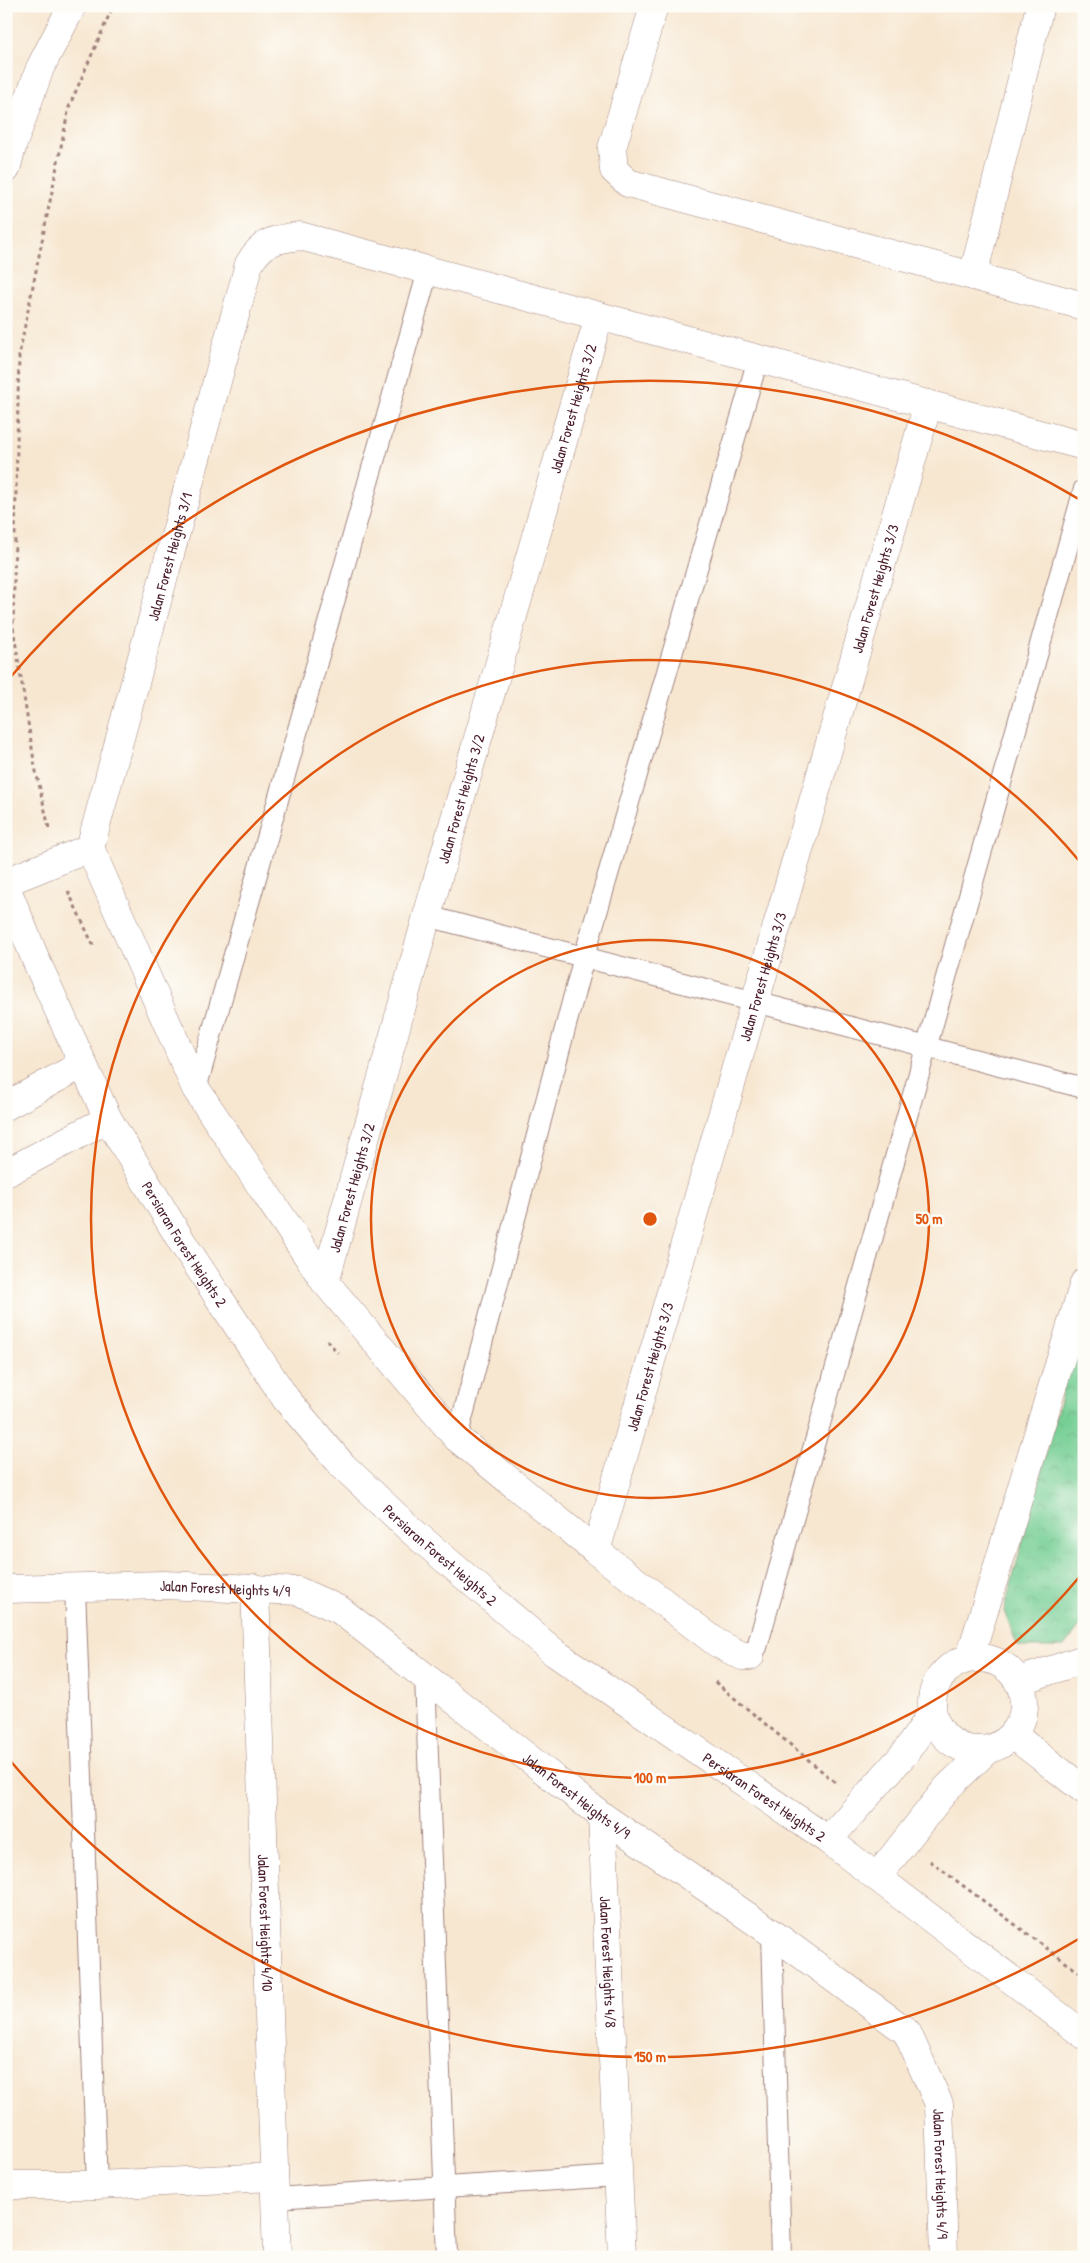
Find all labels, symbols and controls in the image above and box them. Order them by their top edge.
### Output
street label: Jalan Forest Heights 3/2 [544,341,601,475]
street label: Jalan Forest Heights 3/1 [142,490,197,623]
street label: Jalan Forest Heights 3/3 [846,521,903,655]
street label: Jalan Forest Heights 3/2 [432,732,489,866]
street label: Jalan Forest Heights 3/3 [734,909,791,1043]
street label: Jalan Forest Heights 3/2 [323,1121,379,1255]
street label: Persiaran Forest Heights 2 [137,1177,232,1311]
text: 50 m [916,1208,942,1229]
centre of rings [641,1210,659,1228]
street label: Jalan Forest Heights 3/3 [621,1299,678,1433]
street label: Persiaran Forest Heights 2 [379,1499,502,1610]
street label: Jalan Forest Heights 4/9 [159,1574,291,1601]
street label: Jalan Forest Heights 4/9 [519,1747,635,1844]
street label: Persiaran Forest Heights 2 [699,1747,830,1846]
text: 100 m [634,1767,666,1788]
street label: Jalan Forest Heights 4/10 [253,1854,279,1992]
street label: Jalan Forest Heights 4/8 [595,1896,622,2028]
text: 150 m [634,2046,666,2067]
street label: Jalan Forest Heights 4/9 [929,2108,954,2240]

